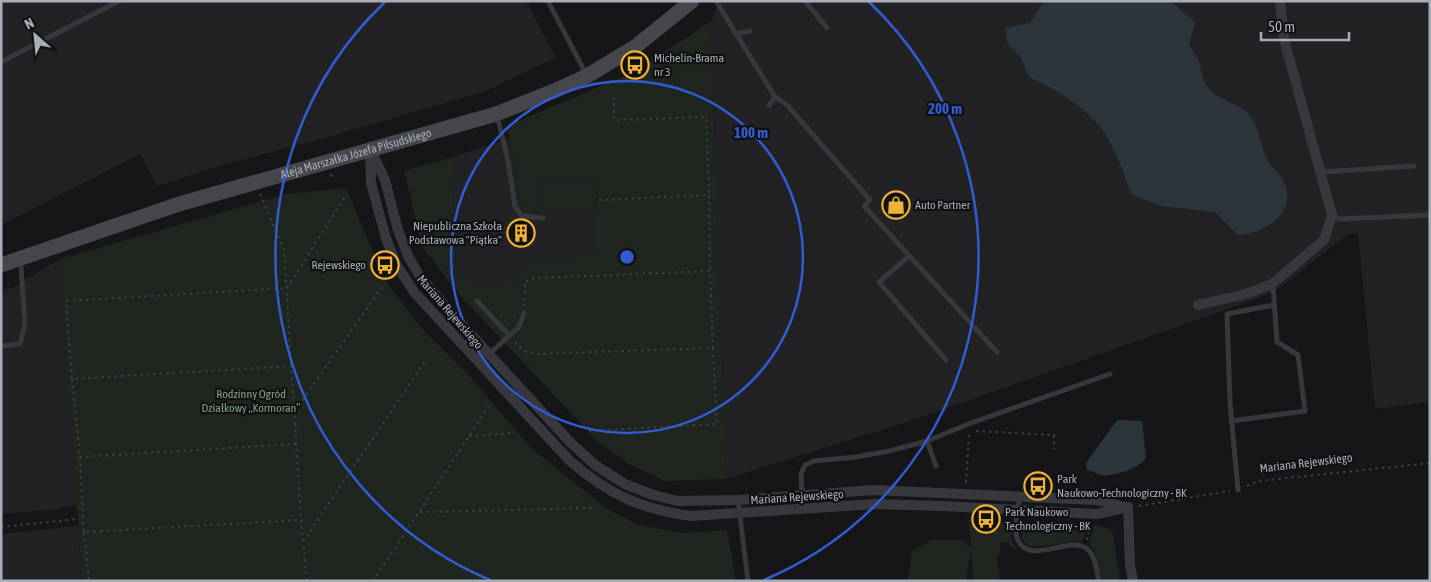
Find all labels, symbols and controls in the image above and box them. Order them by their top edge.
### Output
north arrow [10,10,60,60]
scale bar [1261,10,1348,42]
text: N [22,14,36,32]
text: 50 m [1268,18,1295,35]
bus stop icon: Michelin-Brama nr 3 [620,50,650,80]
place label: Michelin-Brama nr 3 [654,51,724,79]
text: 200 m [928,100,962,117]
text: 100 m [734,124,768,141]
street label: Aleja Marszałka Józefa Piłsudskiego [279,126,433,182]
shop icon: Auto Partner [881,190,911,220]
place label: Auto Partner [915,198,971,212]
building icon: Niepubliczna Szkoła Podstawowa "Piątka" [506,218,536,248]
place label: Niepubliczna Szkoła Podstawowa "Piątka" [409,219,502,247]
centre of rings [618,248,636,266]
bus stop icon: Rejewskiego [370,250,400,280]
place label: Rejewskiego [311,258,366,272]
street label: Mariana Rejewskiego [414,272,486,352]
park label: Rodzinny Ogród Działkowy „Kormoran” [202,387,300,415]
street label: Mariana Rejewskiego [1259,450,1353,476]
bus stop icon: Park Naukowo-Technologiczny - BK [1023,471,1053,501]
place label: Park Naukowo-Technologiczny - BK [1057,472,1187,500]
street label: Mariana Rejewskiego [750,487,844,507]
bus stop icon: Park Naukowo Technologiczny - BK [971,504,1001,534]
place label: Park Naukowo Technologiczny - BK [1005,505,1091,533]

